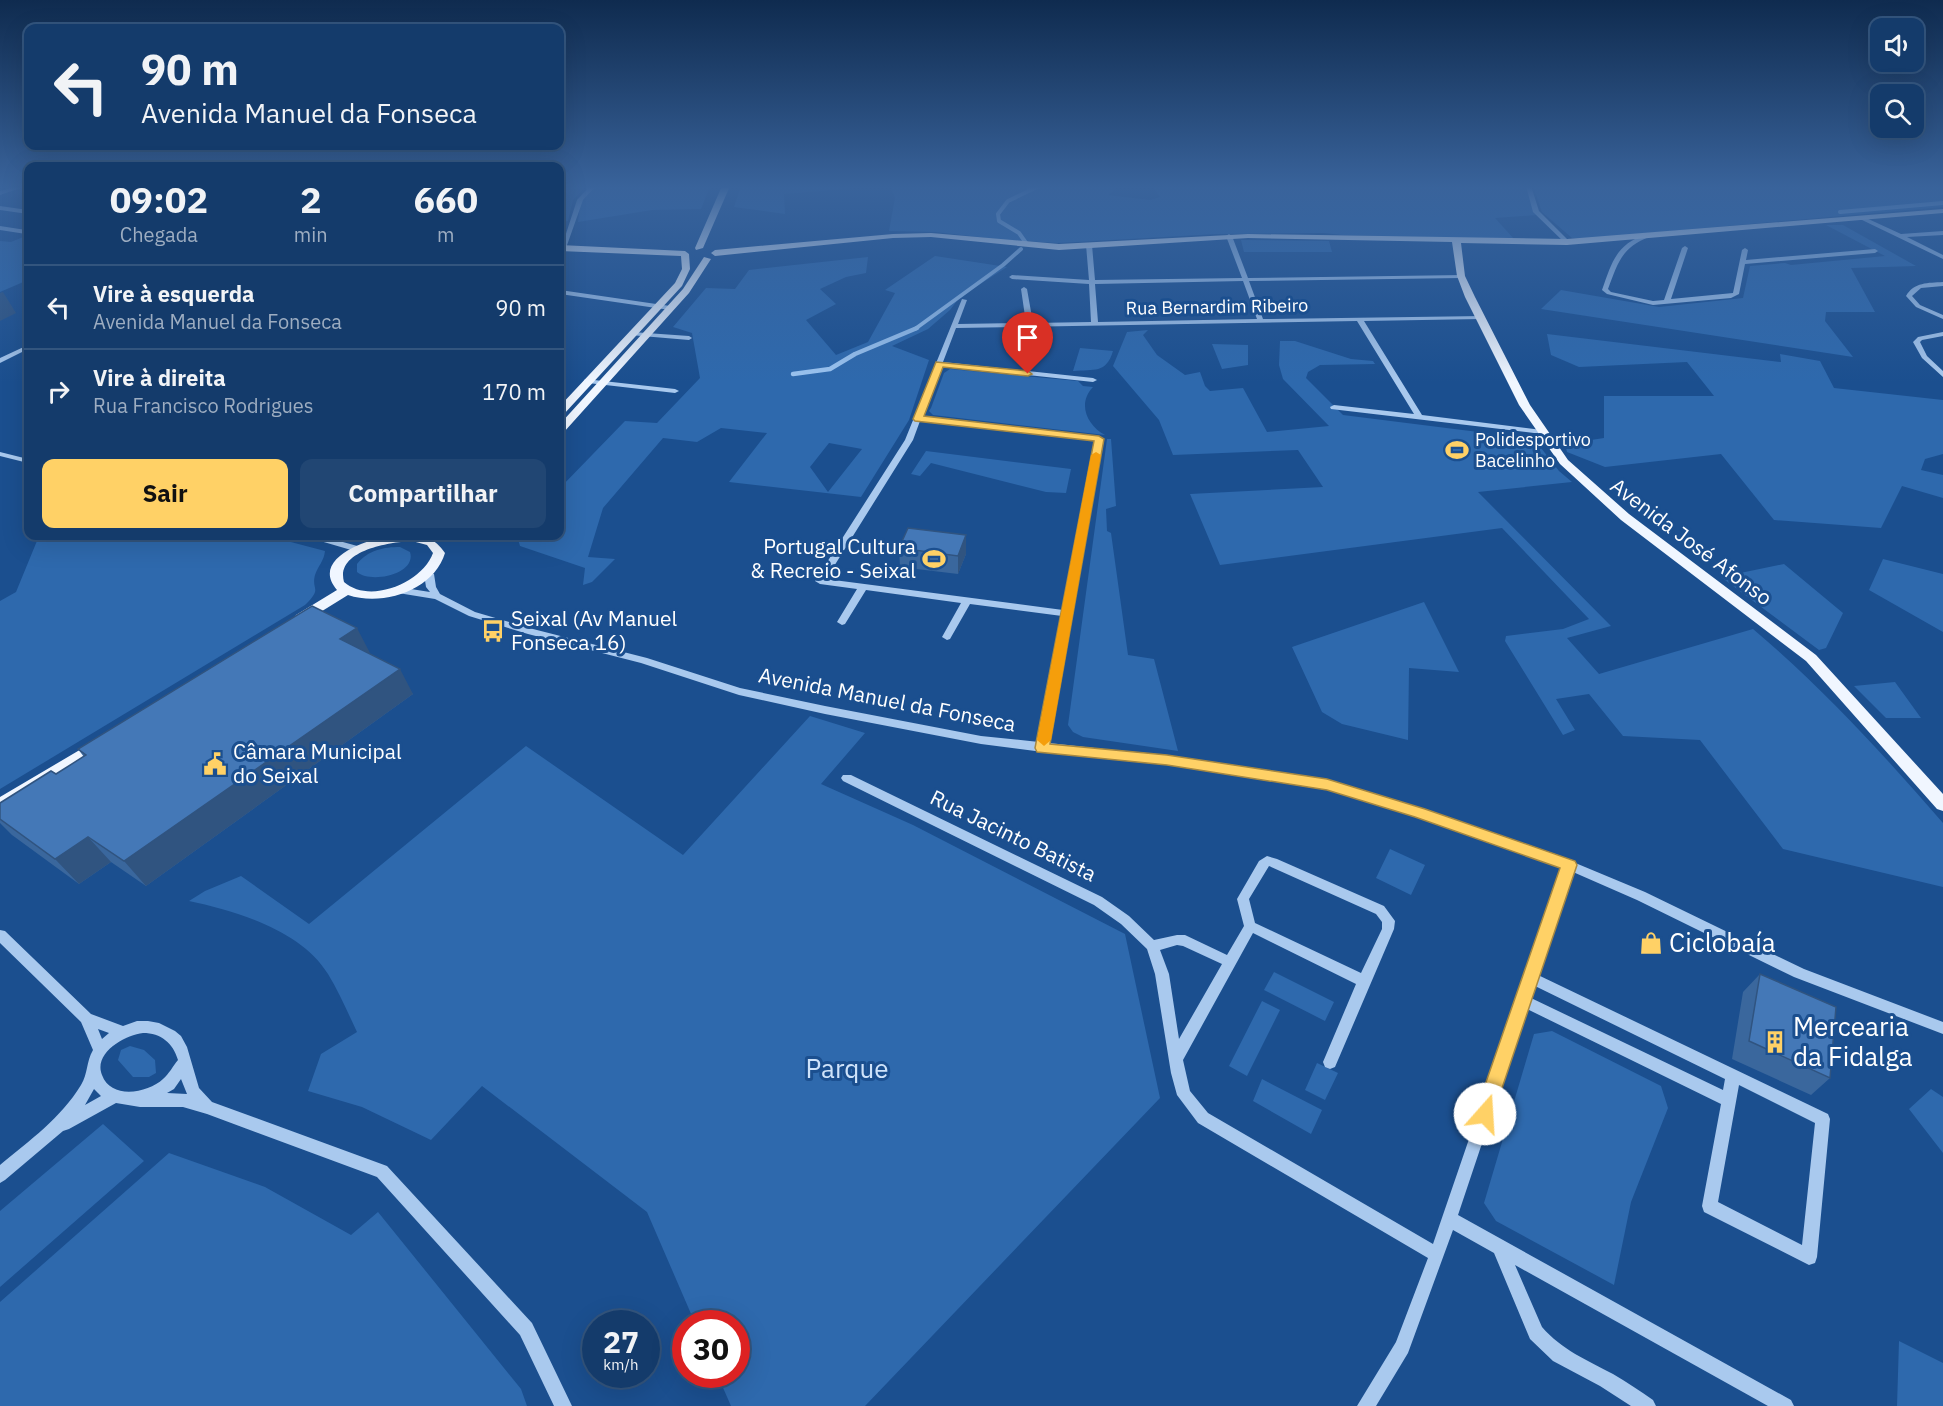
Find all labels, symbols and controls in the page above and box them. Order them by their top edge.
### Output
map controls [1870,18,1924,138]
button: sound [1870,18,1924,72]
text: 90 m [141,42,239,97]
icon: left [42,48,120,126]
button: search [1870,84,1924,138]
text: Avenida Manuel da Fonseca [141,95,477,130]
text: 09:02 [110,176,208,223]
text: 2 [300,176,322,223]
text: 660 [413,176,478,223]
text: Chegada [120,221,198,248]
text: min [294,221,328,248]
text: m [437,221,455,248]
text: Vire à esquerda [93,279,255,308]
icon: left [42,291,75,324]
text: 90 m [495,293,546,322]
street label: Rua Bernardim Ribeiro [1126,293,1308,320]
text: Avenida Manuel da Fonseca [93,308,342,335]
pin [1002,312,1053,374]
icon: arrive [1011,321,1044,354]
text: Vire à direita [93,363,226,392]
icon: right [42,375,75,408]
text: 170 m [482,377,546,406]
text: Rua Francisco Rodrigues [93,392,314,419]
place label: Polidesportivo Bacelinho [1475,428,1591,472]
sports icon: Polidesportivo Bacelinho [1444,437,1470,463]
button: Sair [42,459,288,528]
button: Compartilhar [300,459,546,528]
street label: Avenida José Afonso [1605,471,1778,611]
place label: Portugal Cultura & Recreio - Seixal [750,532,916,584]
sports icon: Portugal Cultura & Recreio - Seixal [921,546,947,572]
place label: Seixal (Av Manuel Fonseca 16) [511,604,678,656]
bus stop icon: Seixal (Av Manuel Fonseca 16) [480,618,506,644]
street label: Avenida Manuel da Fonseca [756,660,1018,738]
place label: Câmara Municipal do Seixal [233,737,402,789]
public building icon: Câmara Municipal do Seixal [202,751,228,777]
street label: Rua Jacinto Batista [926,783,1101,887]
place label: Ciclobaía [1669,925,1776,959]
shop icon: Ciclobaía [1638,930,1664,956]
place label: Mercearia da Fidalga [1793,1009,1913,1073]
building icon: Mercearia da Fidalga [1762,1029,1788,1055]
park label: Parque [806,1051,888,1085]
position arrow [1453,1082,1517,1146]
speed limit sign: 30 [672,1310,750,1388]
text: 27 [603,1322,639,1361]
text: km/h [603,1355,639,1374]

